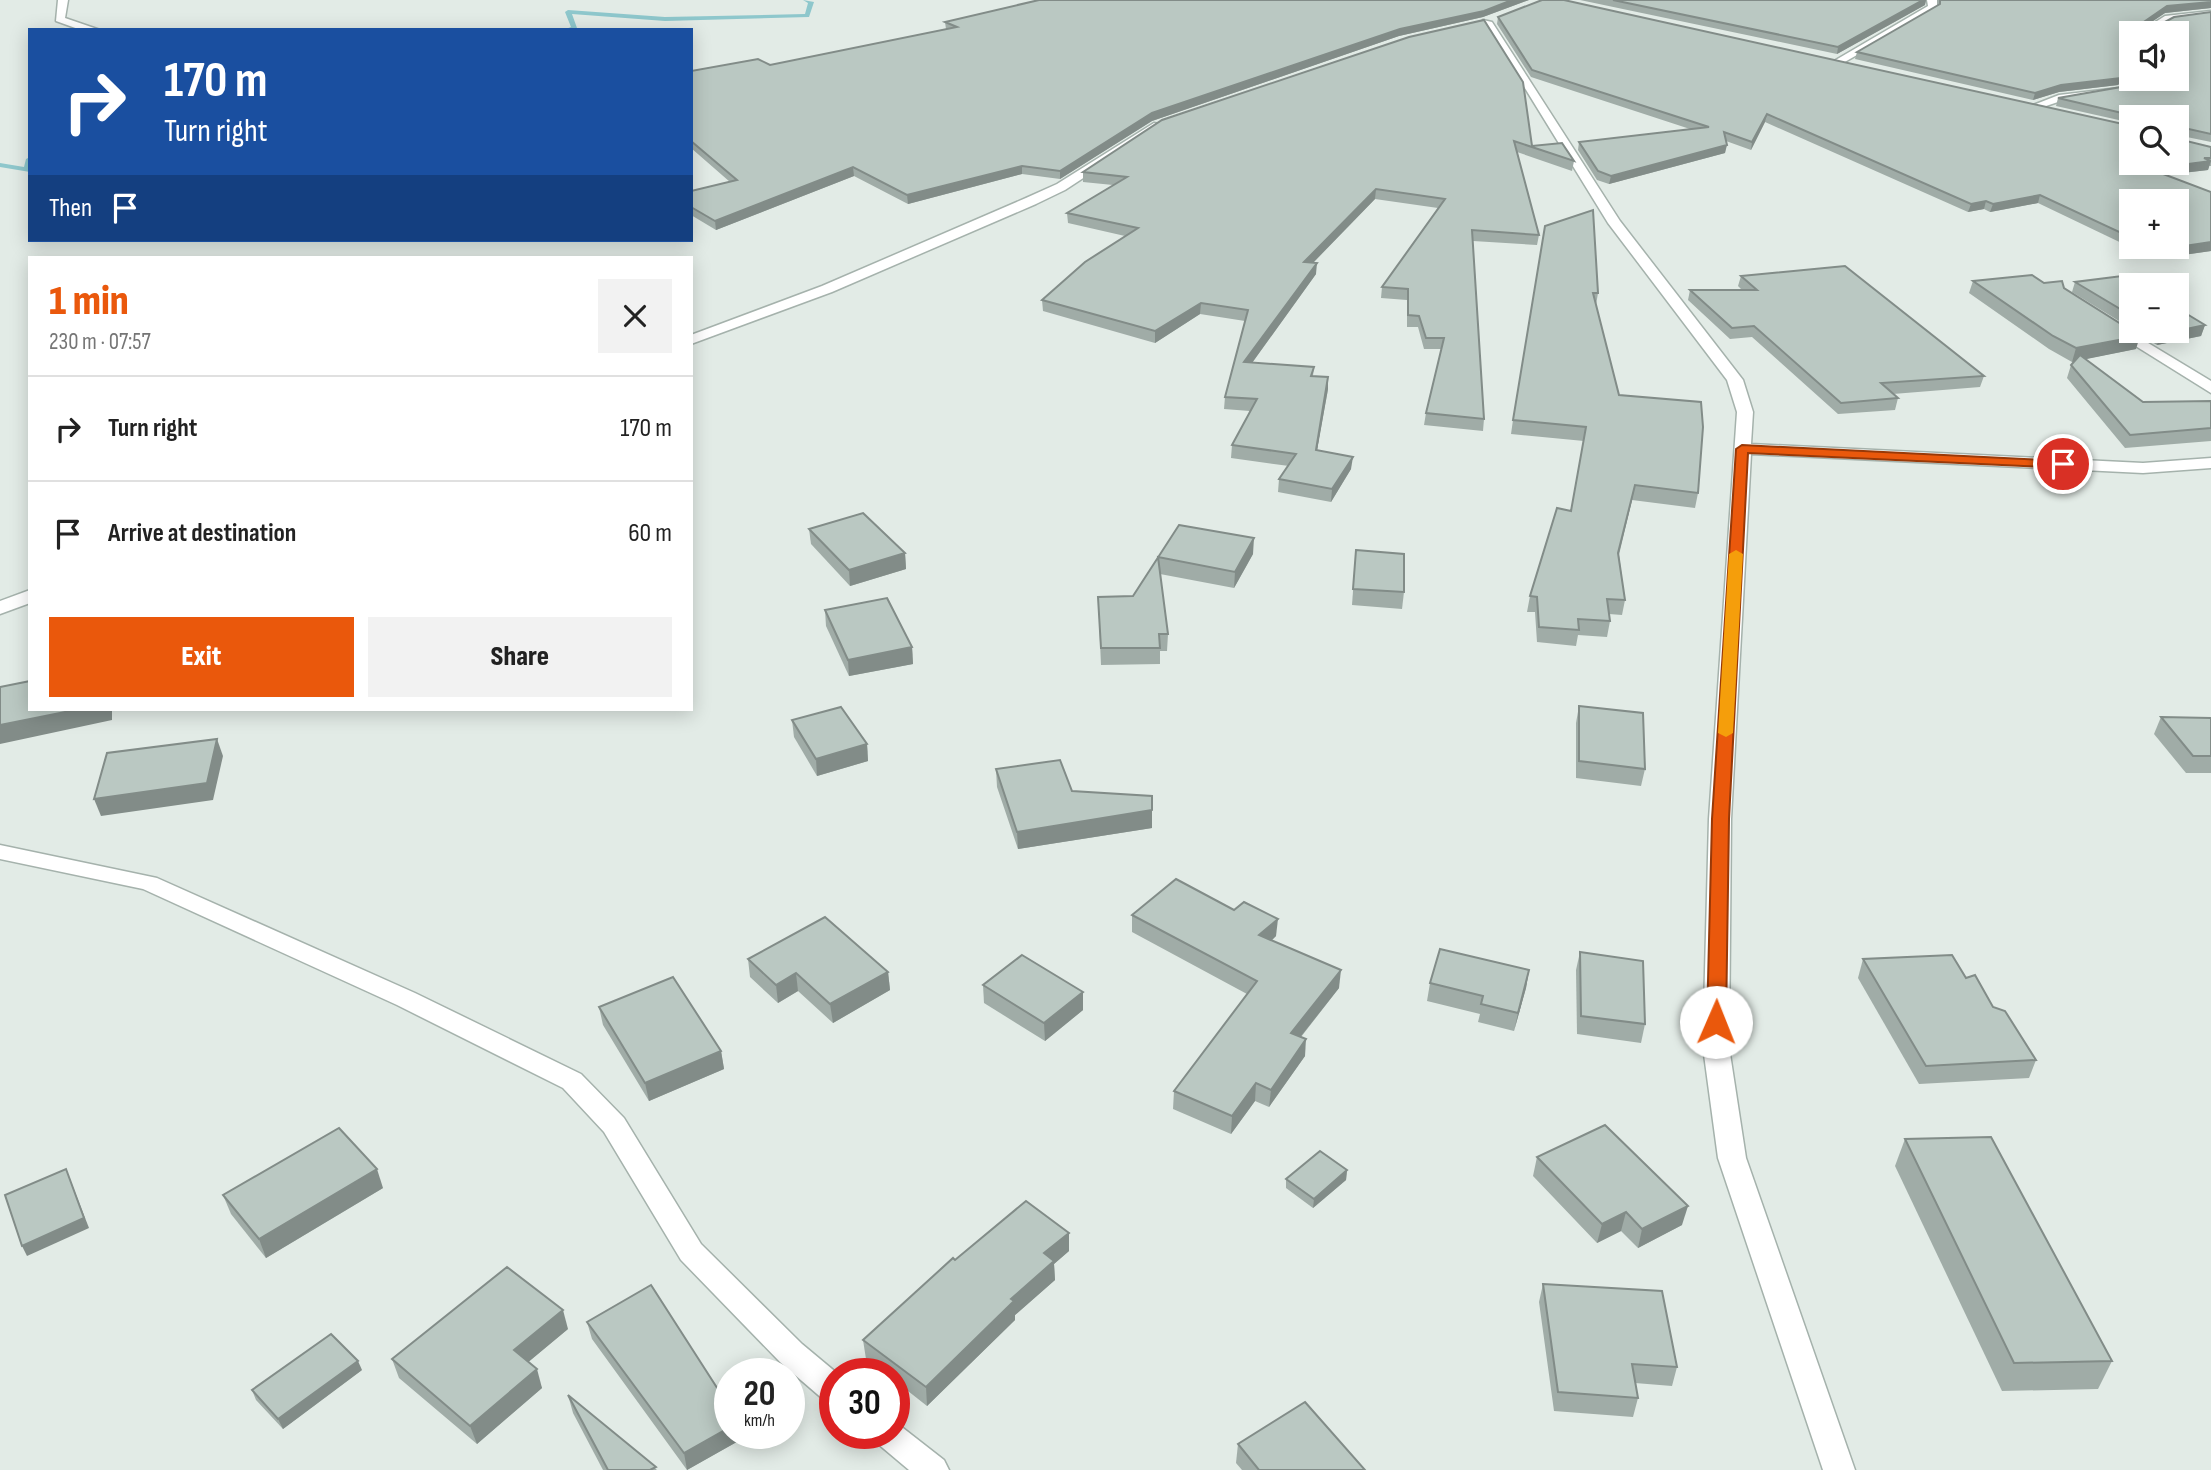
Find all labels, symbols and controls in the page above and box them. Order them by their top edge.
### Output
map controls [2119,21,2189,343]
button: sound [2119,21,2189,91]
text: 170 m [164,52,268,111]
icon: right [49,56,140,147]
button: search [2119,105,2189,175]
text: Turn right [164,112,268,151]
icon: arrive [106,189,144,227]
button: + [2119,189,2189,259]
text: Then [49,193,92,224]
button: − [2119,273,2189,343]
text: 1 min [49,276,129,327]
button: close [598,279,672,353]
text: 230 m · 07:57 [49,328,151,356]
icon: right [49,410,87,448]
text: Turn right [108,413,197,444]
text: 170 m [620,413,672,444]
pin [2033,434,2093,494]
icon: arrive [2044,445,2082,483]
icon: arrive [49,515,87,553]
text: Arrive at destination [108,518,296,549]
text: 60 m [628,518,672,549]
button: Exit [49,617,354,697]
button: Share [368,617,672,697]
position arrow [1679,985,1753,1059]
speed limit sign: 30 [819,1358,910,1449]
text: 20 [744,1373,776,1416]
text: km/h [744,1410,775,1431]

